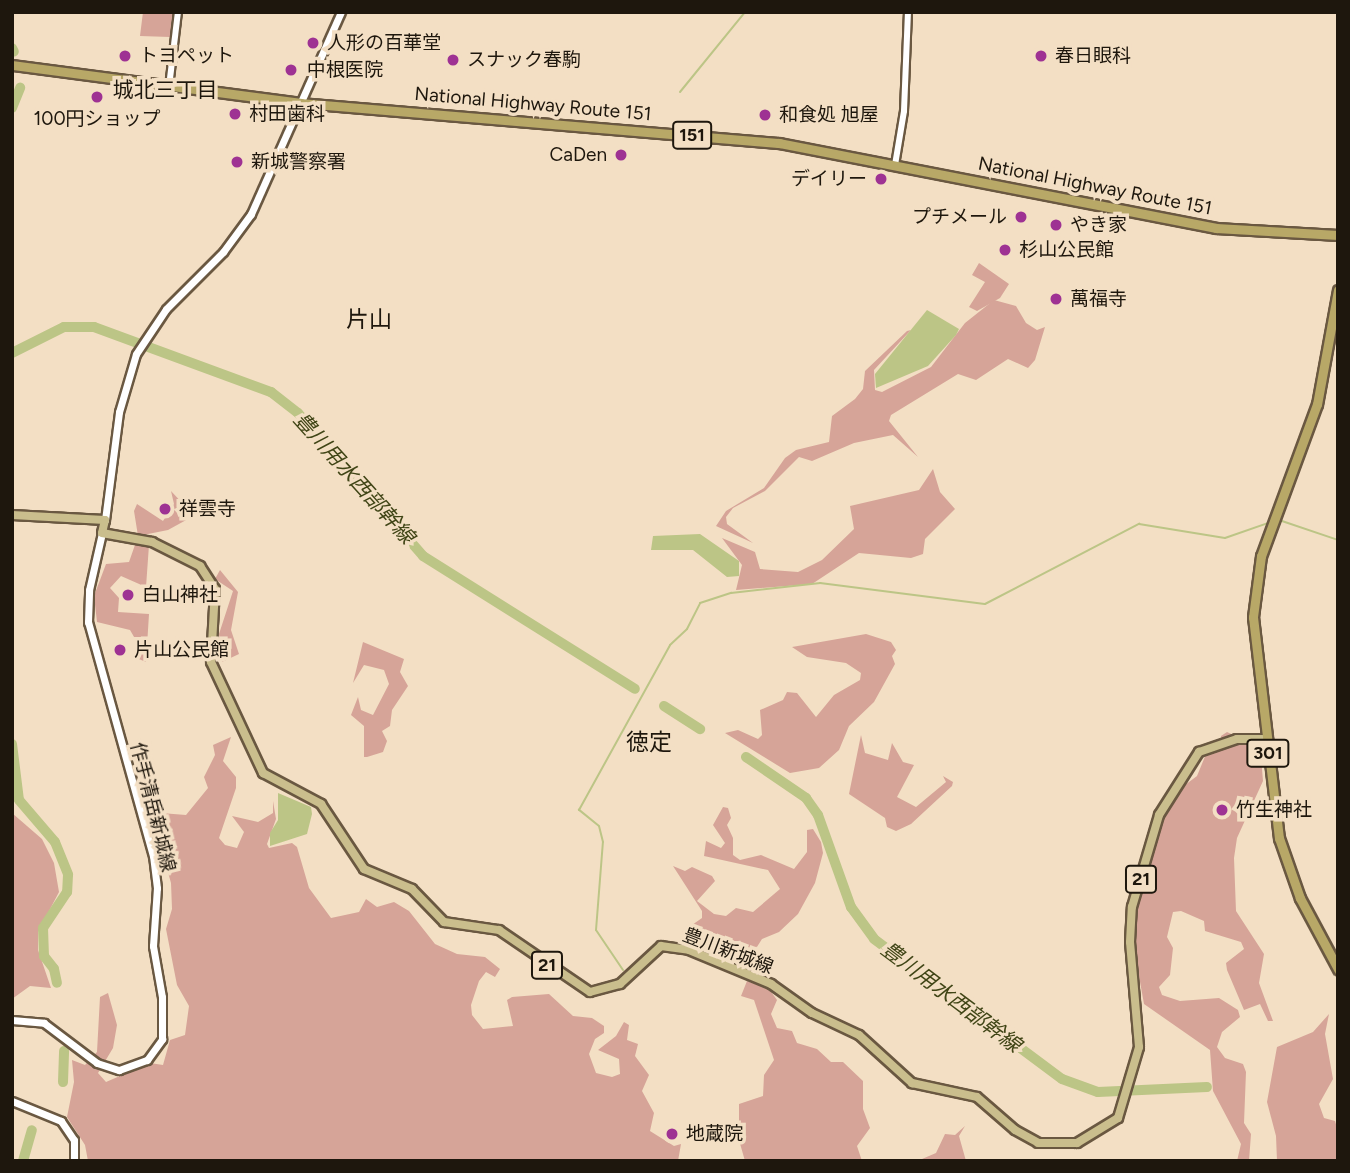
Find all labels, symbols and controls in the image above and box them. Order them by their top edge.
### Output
place label: 人形の百華堂 [327,32,441,54]
marker: 人形の百華堂 [305,35,321,51]
place label: トヨペット [139,45,234,67]
place label: 春日眼科 [1055,45,1131,67]
marker: トヨペット [117,48,133,64]
marker: 春日眼科 [1033,48,1049,64]
place label: スナック春駒 [467,49,581,71]
marker: スナック春駒 [445,52,461,68]
place label: 中根医院 [307,59,383,81]
marker: 中根医院 [281,60,301,80]
district label: 城北三丁目 [113,77,217,103]
street label: National Highway Route 151 [414,82,652,126]
marker: 100円ショップ [89,89,105,105]
place label: 村田歯科 [249,103,325,125]
place label: 和食処 旭屋 [779,104,879,126]
marker: 村田歯科 [227,106,243,122]
marker: 和食処 旭屋 [757,107,773,123]
place label: 100円ショップ [33,108,161,130]
road number: 151 [671,120,713,150]
place label: CaDen [550,144,607,166]
marker: CaDen [613,147,629,163]
place label: 新城警察署 [251,151,346,173]
street label: National Highway Route 151 [976,152,1214,220]
marker: 新城警察署 [229,154,245,170]
place label: デイリー [791,168,867,190]
marker: デイリー [873,171,889,187]
place label: プチメール [912,206,1007,228]
marker: プチメール [1013,209,1029,225]
place label: やき家 [1070,214,1127,236]
marker: やき家 [1048,217,1064,233]
place label: 杉山公民館 [1019,239,1114,261]
marker: 杉山公民館 [997,242,1013,258]
place label: 萬福寺 [1070,288,1127,310]
marker: 萬福寺 [1048,291,1064,307]
district label: 片山 [346,305,392,333]
water label: 豊川用水西部幹線 [288,407,420,549]
place label: 祥雲寺 [179,498,236,520]
marker: 祥雲寺 [157,501,173,517]
place label: 白山神社 [142,584,218,606]
marker: 白山神社 [120,587,136,603]
place label: 片山公民館 [134,639,229,661]
marker: 片山公民館 [112,642,128,658]
district label: 徳定 [626,728,672,756]
road number: 301 [1245,738,1291,768]
street label: 作手清岳新城線 [126,740,180,874]
place label: 竹生神社 [1236,799,1312,821]
marker: 竹生神社 [1214,802,1230,818]
road number: 21 [1124,864,1158,894]
street label: 豊川新城線 [680,923,776,979]
water label: 豊川用水西部幹線 [876,936,1026,1058]
road number: 21 [530,950,564,980]
place label: 地蔵院 [686,1123,743,1145]
marker: 地蔵院 [664,1126,680,1142]

